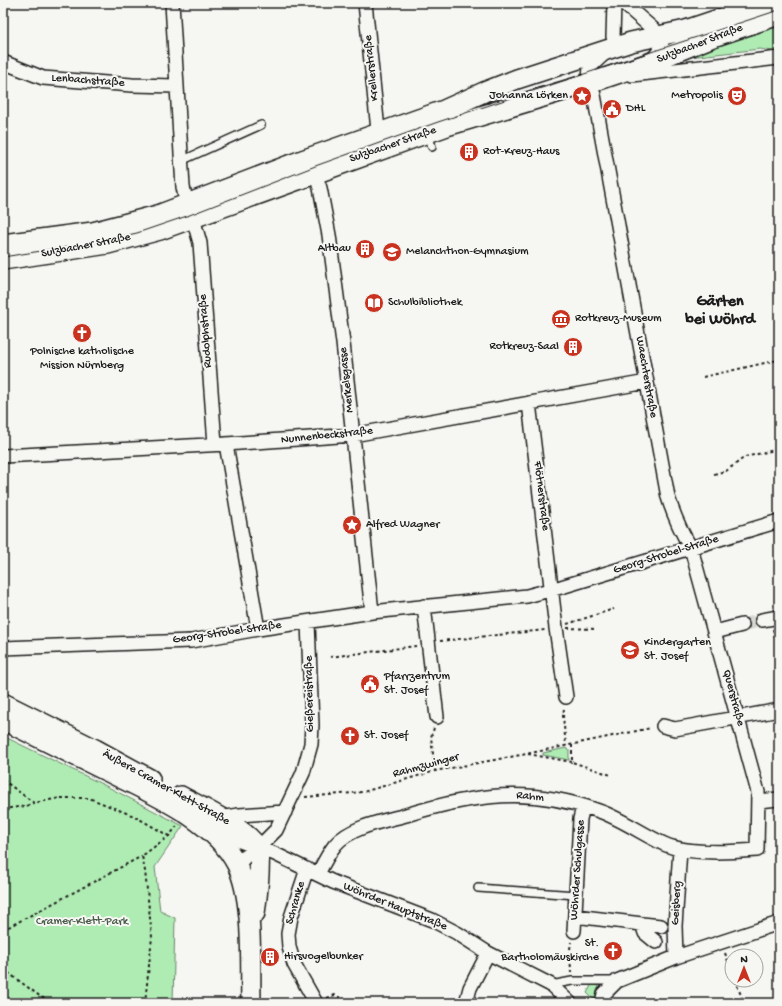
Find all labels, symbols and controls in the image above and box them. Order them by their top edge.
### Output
street label: Sulzbacher Straße [655,21,746,67]
street label: Krellerstraße [361,33,382,102]
street label: Lenbachstraße [51,71,126,91]
place icon: Johanna Lörken [571,85,593,107]
theatre icon: Metropolis [726,85,748,107]
place label: Johanna Lörken [489,89,568,103]
place label: Metropolis [671,89,724,103]
public building icon: DHL [601,98,623,120]
place label: DHL [625,102,646,116]
street label: Sulzbacher Straße [348,123,439,166]
building icon: Rot-Kreuz-Haus [458,141,480,163]
place label: Rot-Kreuz-Haus [483,145,560,159]
street label: Sulzbacher Straße [40,230,133,262]
building icon: Altbau [354,238,376,260]
school or university icon: Melanchthon-Gymnasium [381,241,403,263]
place label: Altbau [318,242,351,256]
place label: Melanchthon-Gymnasium [406,245,529,259]
library icon: Schulbibliothek [363,292,385,314]
street label: Rudolphstraße [196,293,216,368]
district label: Gärten bei Wöhrd [684,293,756,330]
place label: Schulbibliothek [388,296,464,310]
museum icon: Rotkreuz-Museum [550,308,572,330]
place label: Rotkreuz-Museum [575,312,662,326]
church icon: Polnische katholische Mission Nürnberg [71,322,93,344]
street label: Waechterstraße [632,335,660,420]
building icon: Rotkreuz-Saal [562,336,584,358]
place label: Rotkreuz-Saal [490,340,559,354]
place label: Polnische katholische Mission Nürnberg [29,345,135,373]
street label: Merkelsgasse [337,346,357,413]
street label: Nunnenbeckstraße [280,424,374,448]
street label: Flötnerstraße [530,460,552,532]
place icon: Alfred Wagner [341,514,363,536]
place label: Alfred Wagner [366,518,441,532]
street label: Georg-Strobel-Straße [612,532,721,578]
street label: Georg-Strobel-Straße [172,618,283,648]
place label: Kindergarten St. Josef [644,636,711,664]
school or university icon: Kindergarten St. Josef [619,639,641,661]
street label: Gießereistraße [302,655,318,732]
street label: Querstraße [719,668,747,729]
place label: Pfarrzentrum St. Josef [383,670,450,698]
public building icon: Pfarrzentrum St. Josef [359,673,381,695]
church icon: St. Josef [339,725,361,747]
place label: St. Josef [364,729,409,743]
street label: Äußere Cramer-Klett-Straße [100,747,233,829]
street label: Rahmzwinger [391,750,462,782]
street label: Rahm [515,789,545,805]
street label: Wöhrder Schulgasse [568,819,589,921]
street label: Schranke [283,879,309,926]
street label: Wöhrder Hauptstraße [341,880,450,935]
street label: Geisberg [669,880,685,926]
park label: Cramer-Klett-Park [36,915,130,929]
place label: St. Bartholomäuskirche [500,937,600,965]
church icon: St. Bartholomäuskirche [602,940,624,962]
building icon: Hirsvogelbunker [259,946,281,968]
north arrow [724,948,764,988]
place label: Hirsvogelbunker [284,950,365,964]
text: N [740,954,748,966]

